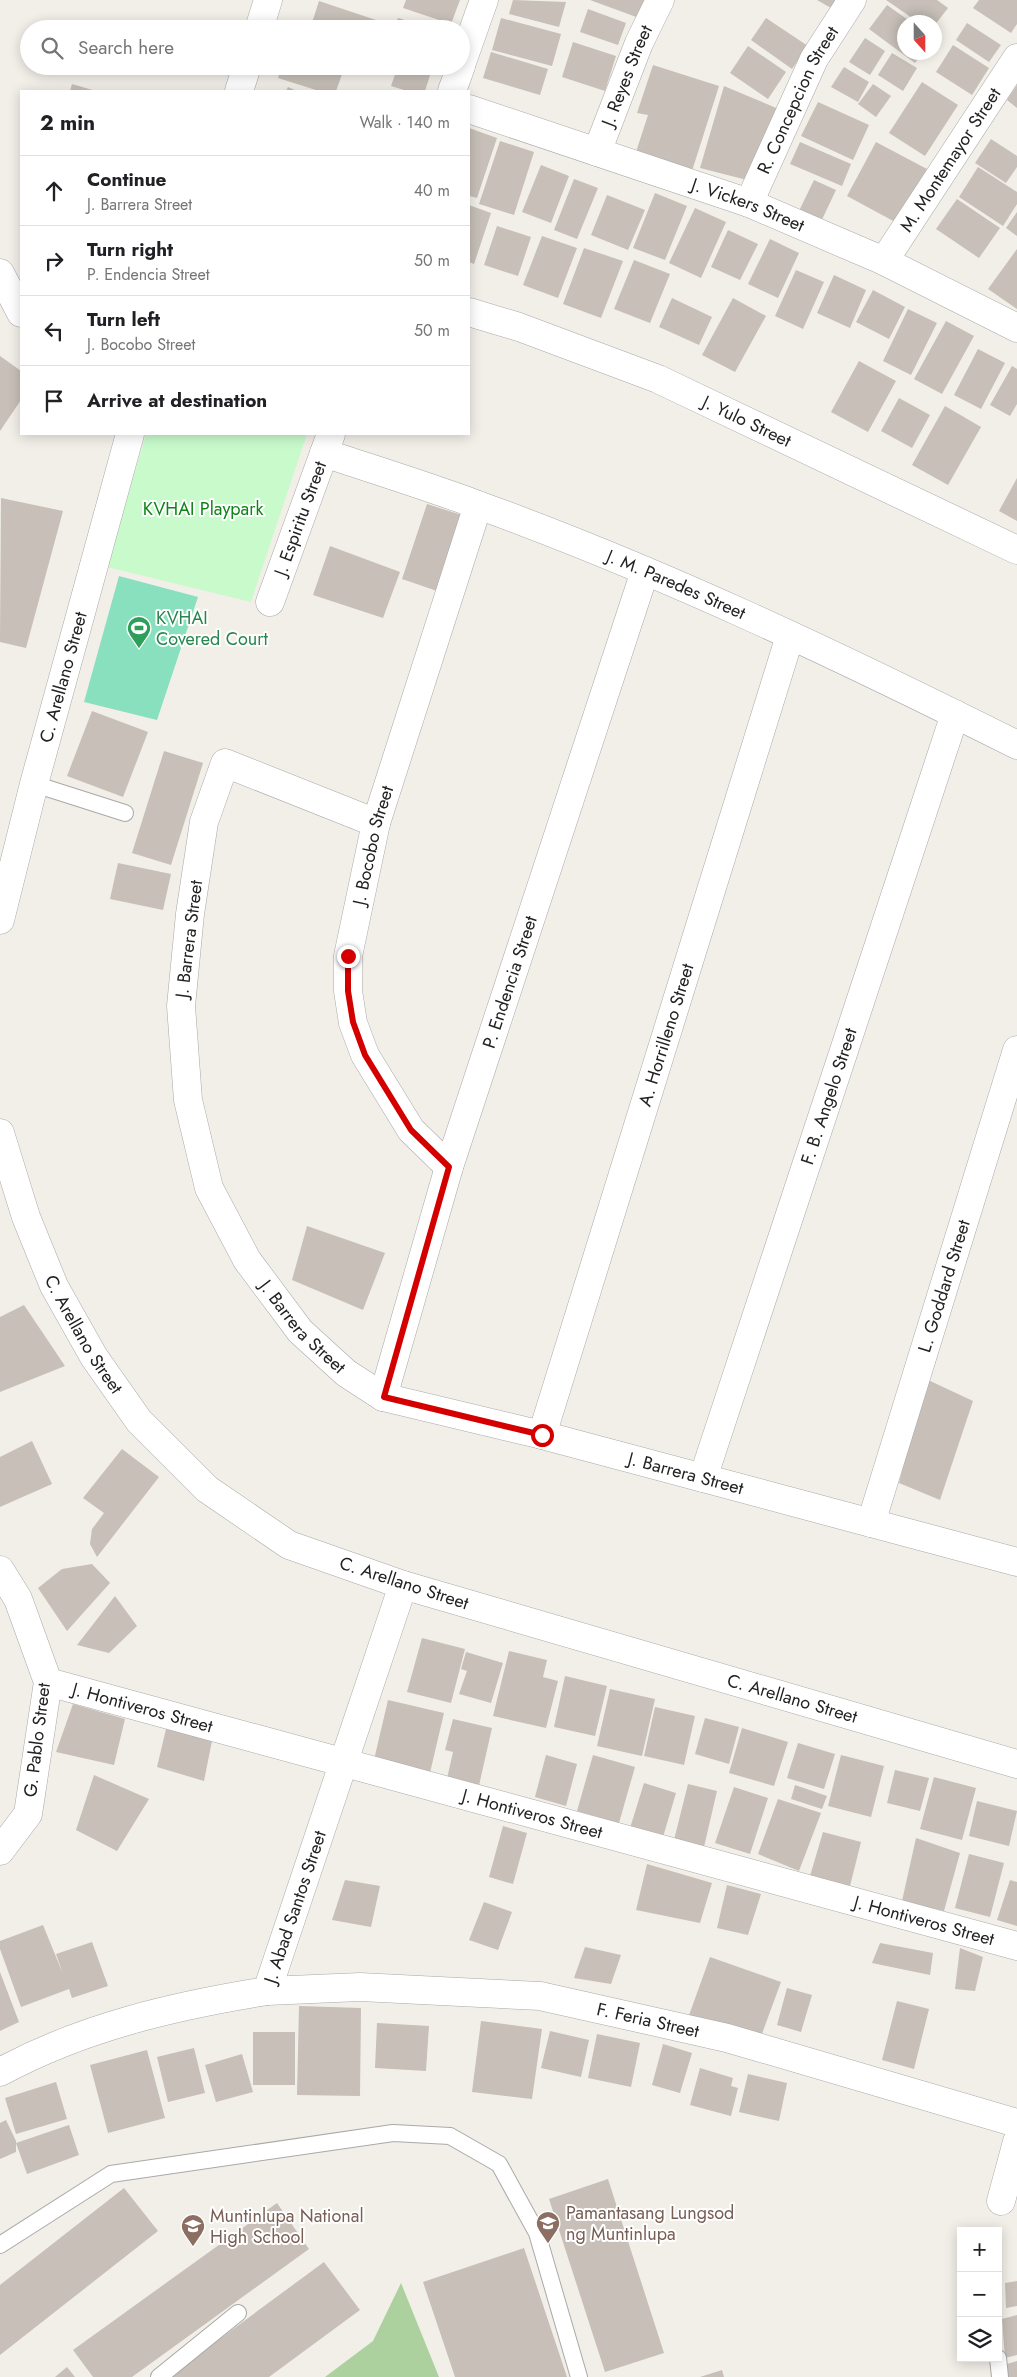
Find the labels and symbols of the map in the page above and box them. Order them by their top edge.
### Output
north arrow [897,15,942,60]
street label: J. Reyes Street [594,20,659,132]
street label: R. Concepcion Street [751,20,845,178]
street label: M. Montemayor Street [894,82,1007,237]
street label: J. Vickers Street [686,171,809,239]
street label: J. Yulo Street [696,388,796,454]
street label: J. Espiritu Street [267,457,333,581]
park label: KVHAI Playpark [143,496,263,522]
street label: J. M. Paredes Street [601,542,750,626]
place label: KVHAI Covered Court [156,605,268,652]
street label: C. Arellano Street [33,608,94,745]
sports icon: KVHAI Covered Court [126,615,152,649]
street label: J. Bocobo Street [346,782,400,909]
street label: J. Barrera Street [169,878,209,1001]
street label: P. Endencia Street [476,912,544,1052]
route end [337,945,360,968]
street label: A. Horrilleno Street [632,960,701,1109]
street label: F. B. Angelo Street [794,1024,864,1168]
street label: L. Goddard Street [911,1216,977,1355]
street label: C. Arellano Street [38,1271,129,1400]
street label: J. Barrera Street [252,1273,352,1380]
route start [531,1424,554,1447]
street label: J. Barrera Street [623,1445,747,1501]
street label: C. Arellano Street [336,1550,473,1616]
street label: C. Arellano Street [724,1667,861,1730]
street label: J. Hontiveros Street [67,1676,216,1739]
street label: G. Pablo Street [17,1681,57,1799]
street label: J. Hontiveros Street [457,1782,606,1846]
street label: J. Abad Santos Street [257,1827,333,1989]
street label: J. Hontiveros Street [849,1889,998,1952]
street label: F. Feria Street [594,1996,702,2045]
place label: Pamantasang Lungsod ng Muntinlupa [566,2200,734,2247]
place label: Muntinlupa National High School [210,2203,364,2250]
school or university icon: Pamantasang Lungsod ng Muntinlupa [535,2210,561,2244]
school or university icon: Muntinlupa National High School [180,2213,206,2247]

